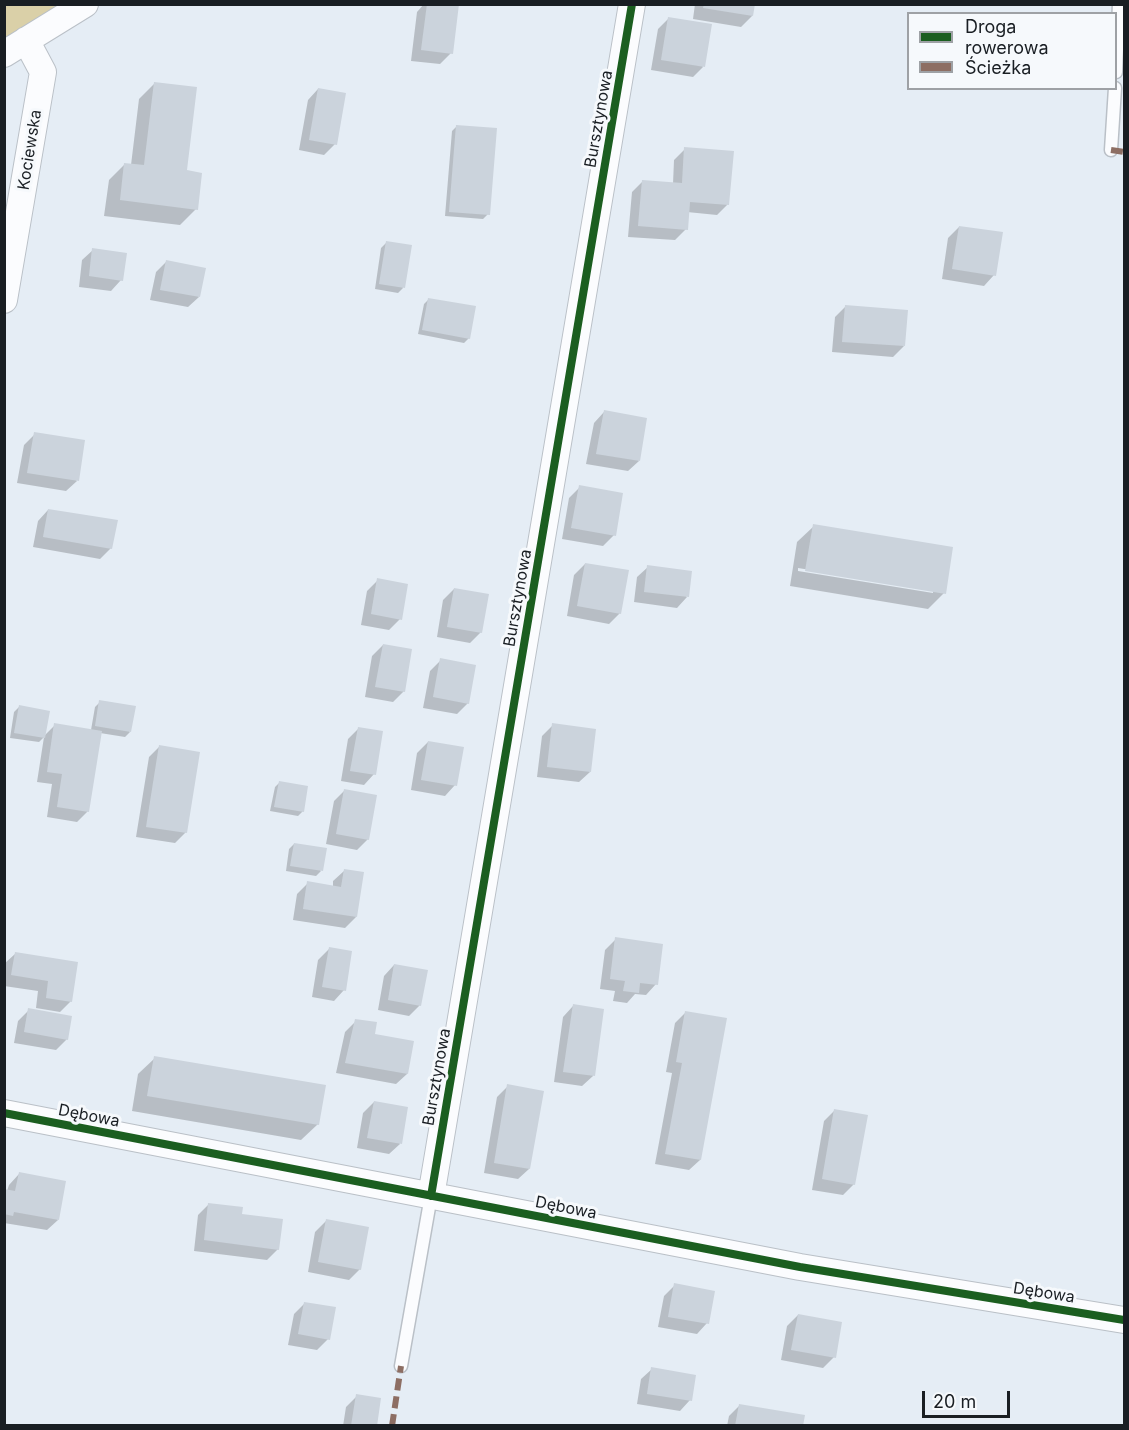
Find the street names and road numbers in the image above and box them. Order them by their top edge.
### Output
street label: Bursztynowa [581,69,617,169]
street label: Kociewska [14,108,46,192]
street label: Bursztynowa [500,548,536,648]
street label: Bursztynowa [419,1027,455,1127]
street label: Dębowa [57,1101,121,1131]
street label: Dębowa [534,1193,598,1223]
street label: Dębowa [1012,1279,1076,1307]

